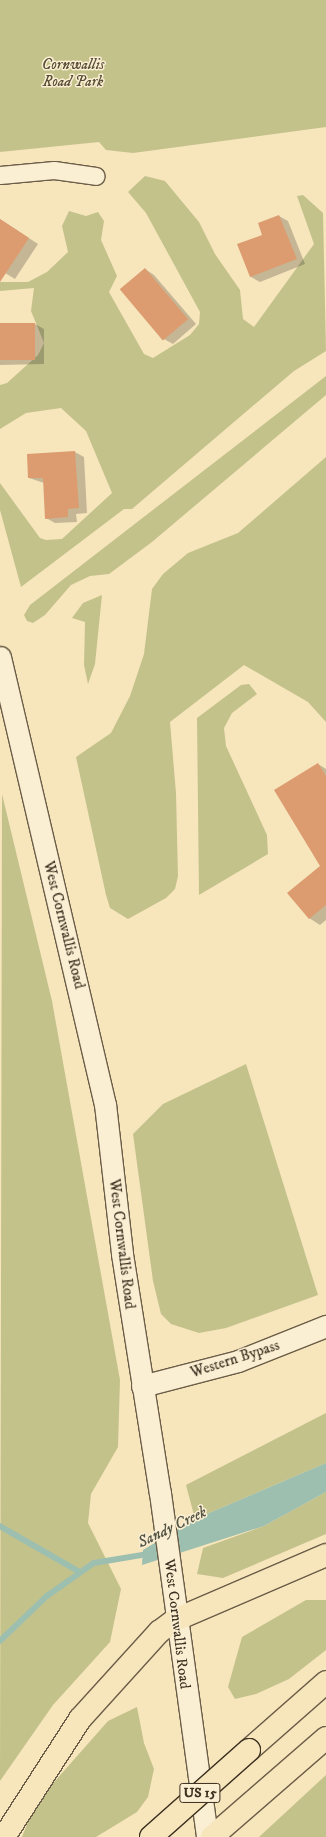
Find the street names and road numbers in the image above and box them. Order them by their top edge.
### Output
street label: West Cornwallis Road [39,859,89,991]
street label: West Cornwallis Road [105,1178,139,1310]
street label: Western Bypass [188,1336,282,1382]
street label: West Cornwallis Road [160,1558,194,1690]
road number: US 15 [179,1781,221,1805]

